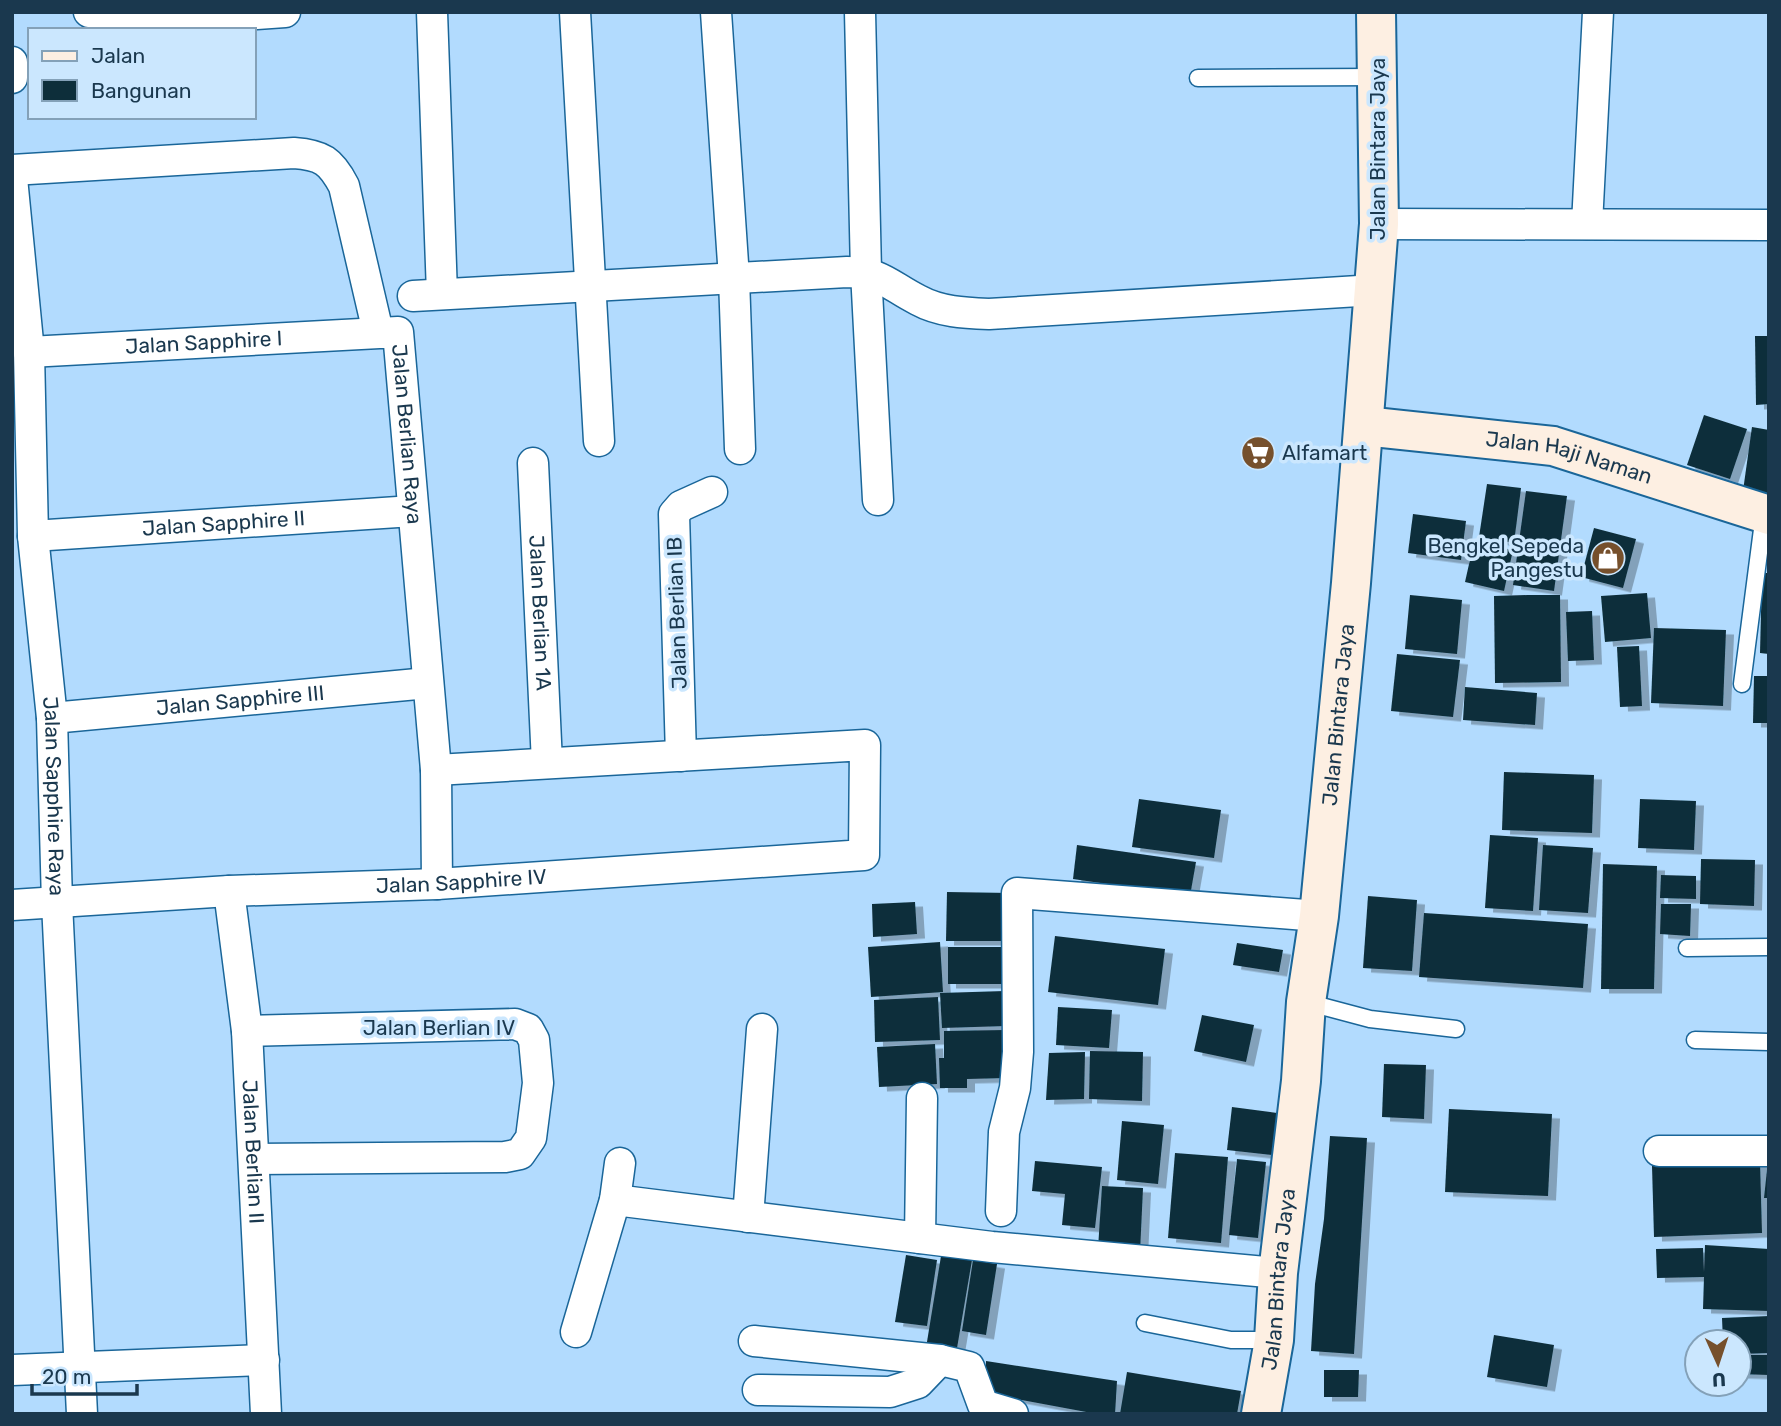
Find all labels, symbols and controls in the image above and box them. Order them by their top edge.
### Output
legend [28,28,256,119]
text: Jalan [91,43,145,68]
street label: Jalan Bintara Jaya [1365,58,1390,240]
text: Bangunan [91,78,192,103]
street label: Jalan Sapphire I [124,325,283,359]
street label: Jalan Berlian Raya [387,343,428,525]
street label: Jalan Haji Naman [1485,426,1656,489]
supermarket icon: Alfamart [1239,434,1277,472]
place label: Alfamart [1282,440,1367,465]
street label: Jalan Sapphire II [141,505,306,541]
place label: Bengkel Sepeda Pangestu [1427,533,1584,582]
street label: Jalan Berlian 1A [524,534,557,691]
street label: Jalan Berlian IB [661,536,692,690]
shop icon: Bengkel Sepeda Pangestu [1589,539,1627,577]
street label: Jalan Bintara Jaya [1317,622,1359,807]
street label: Jalan Sapphire III [155,680,325,720]
street label: Jalan Sapphire Raya [38,695,70,896]
street label: Jalan Sapphire IV [375,864,548,898]
street label: Jalan Berlian IV [363,1015,515,1040]
street label: Jalan Berlian II [237,1079,270,1224]
street label: Jalan Bintara Jaya [1256,1187,1300,1372]
north arrow [1683,1328,1753,1398]
scale bar [32,1352,136,1396]
text: 20 m [42,1364,91,1389]
text: U [1711,1368,1726,1391]

